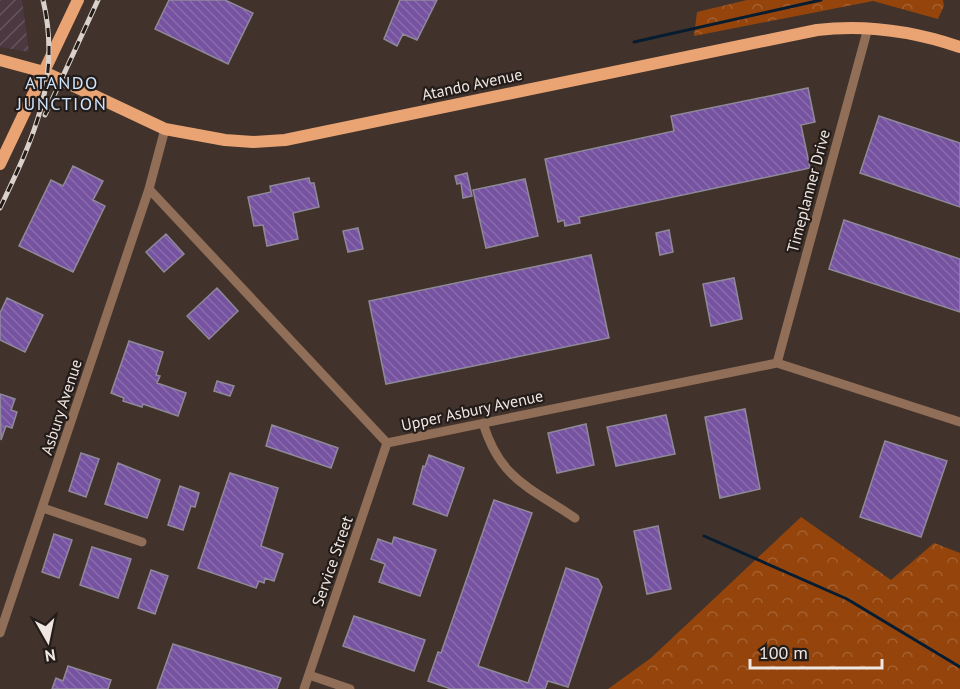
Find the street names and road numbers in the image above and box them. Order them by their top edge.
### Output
street label: Atando Avenue [420,64,524,104]
street label: Timeplanner Drive [782,127,834,255]
street label: Asbury Avenue [36,357,86,457]
street label: Upper Asbury Avenue [399,385,545,435]
street label: Service Street [307,513,357,609]

